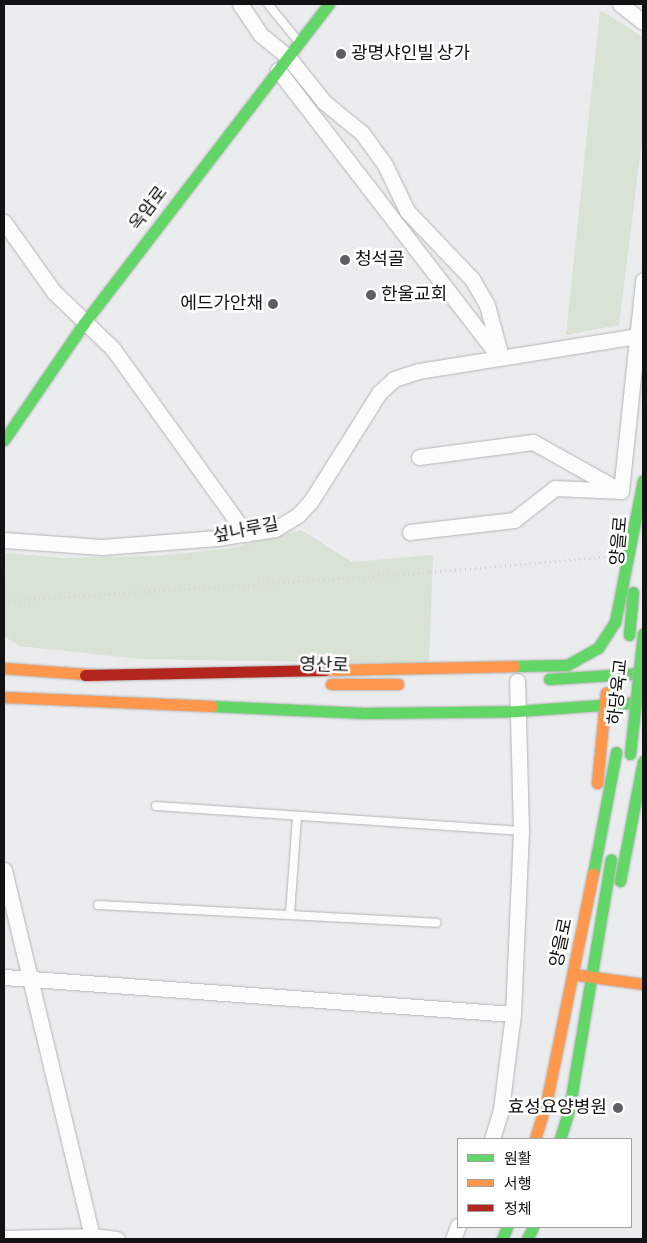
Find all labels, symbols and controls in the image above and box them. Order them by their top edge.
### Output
place label: 광명샤인빌 상가 [351,43,470,65]
marker: 광명샤인빌 상가 [335,48,347,60]
street label: 옥암로 [125,183,173,235]
place label: 청석골 [355,249,405,271]
marker: 청석골 [339,254,351,266]
place label: 한울교회 [381,284,447,306]
marker: 한울교회 [365,289,377,301]
place label: 에드가안채 [180,293,263,315]
marker: 에드가안채 [267,298,279,310]
street label: 섶나루길 [211,514,281,548]
street label: 양을로 [607,515,633,567]
street label: 영산로 [299,654,349,678]
street label: 하당육교 [605,658,633,726]
street label: 양을로 [546,916,578,970]
place label: 효성요양병원 [508,1097,607,1119]
marker: 효성요양병원 [611,1101,625,1115]
legend [457,1138,632,1228]
text: 원활 [504,1152,532,1167]
text: 서행 [504,1177,532,1192]
text: 정체 [504,1202,532,1217]

